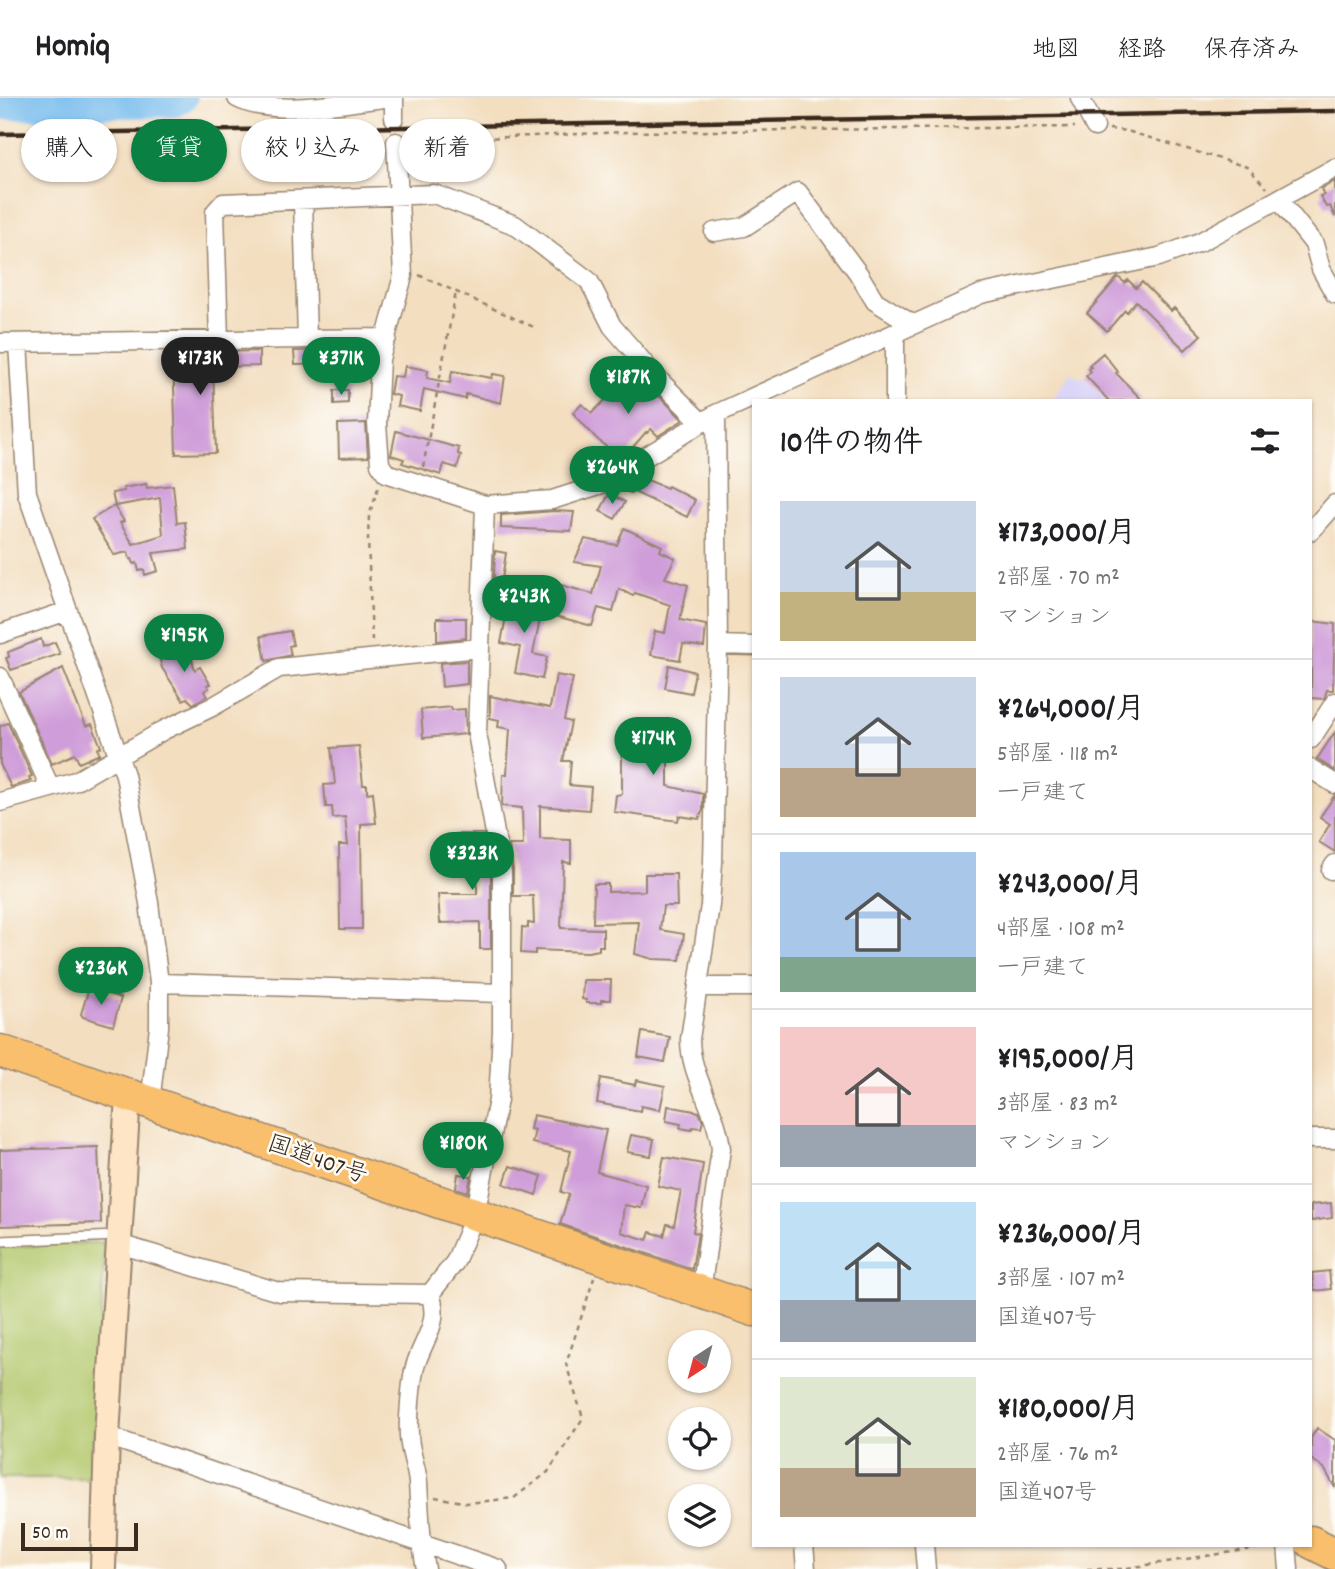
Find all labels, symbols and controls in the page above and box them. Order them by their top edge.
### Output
text: Homiq [35,25,110,72]
text: 地図 [1032,34,1080,68]
text: 経路 [1118,34,1166,68]
text: 保存済み [1204,34,1300,68]
chip: 購入 [21,119,117,182]
chip: 賃貸 [131,119,227,182]
chip: 絞り込み [241,119,385,182]
chip: 新着 [399,119,495,182]
pin: ¥173K [151,338,249,397]
pin: ¥371K [292,338,390,397]
text: ¥173K [177,343,223,376]
text: ¥371K [318,343,364,376]
pin: ¥187K [579,356,677,416]
text: ¥187K [606,362,650,395]
icon: filters [1246,422,1284,460]
text: 10件の物件 [780,424,923,467]
pin: ¥264K [563,446,661,506]
text: ¥264K [586,452,638,485]
text: ¥173,000/月 [997,514,1136,557]
icon: home [836,529,920,613]
text: 2部屋 · 70 m² [997,563,1120,596]
pin: ¥243K [475,575,573,635]
text: ¥243K [498,581,550,614]
text: マンション [997,602,1111,635]
pin: ¥195K [135,614,233,674]
text: ¥195K [160,620,208,653]
text: ¥264,000/月 [997,690,1145,733]
icon: home [836,705,920,789]
pin: ¥174K [604,718,702,777]
text: ¥174K [630,723,676,756]
text: 5部屋 · 118 m² [997,739,1118,772]
text: 一戸建て [997,778,1089,811]
pin: ¥323K [423,832,521,892]
text: ¥323K [446,838,498,871]
text: ¥243,000/月 [997,865,1144,908]
icon: home [836,880,920,964]
text: 4部屋 · 108 m² [997,914,1125,947]
pin: ¥236K [52,948,150,1007]
text: ¥236K [74,953,128,986]
text: 一戸建て [997,953,1089,986]
text: ¥195,000/月 [997,1040,1139,1083]
icon: home [836,1055,920,1139]
text: 3部屋 · 83 m² [997,1089,1118,1122]
pin: ¥180K [414,1122,512,1182]
street label: 国道407号 [262,1128,372,1194]
text: ¥180K [439,1128,487,1161]
text: マンション [997,1128,1111,1161]
text: ¥236,000/月 [997,1215,1146,1258]
icon: home [836,1230,920,1314]
text: 3部屋 · 107 m² [997,1264,1125,1297]
text: 国道407号 [997,1303,1097,1336]
north arrow [668,1330,732,1393]
map controls [668,1330,731,1547]
text: ¥180,000/月 [997,1390,1140,1433]
icon: home [836,1405,920,1489]
button: locate [668,1407,731,1470]
text: 2部屋 · 76 m² [997,1439,1118,1472]
text: 国道407号 [997,1478,1097,1511]
button: layers [668,1484,731,1547]
scale bar [21,1520,138,1552]
text: 50 m [32,1521,69,1548]

